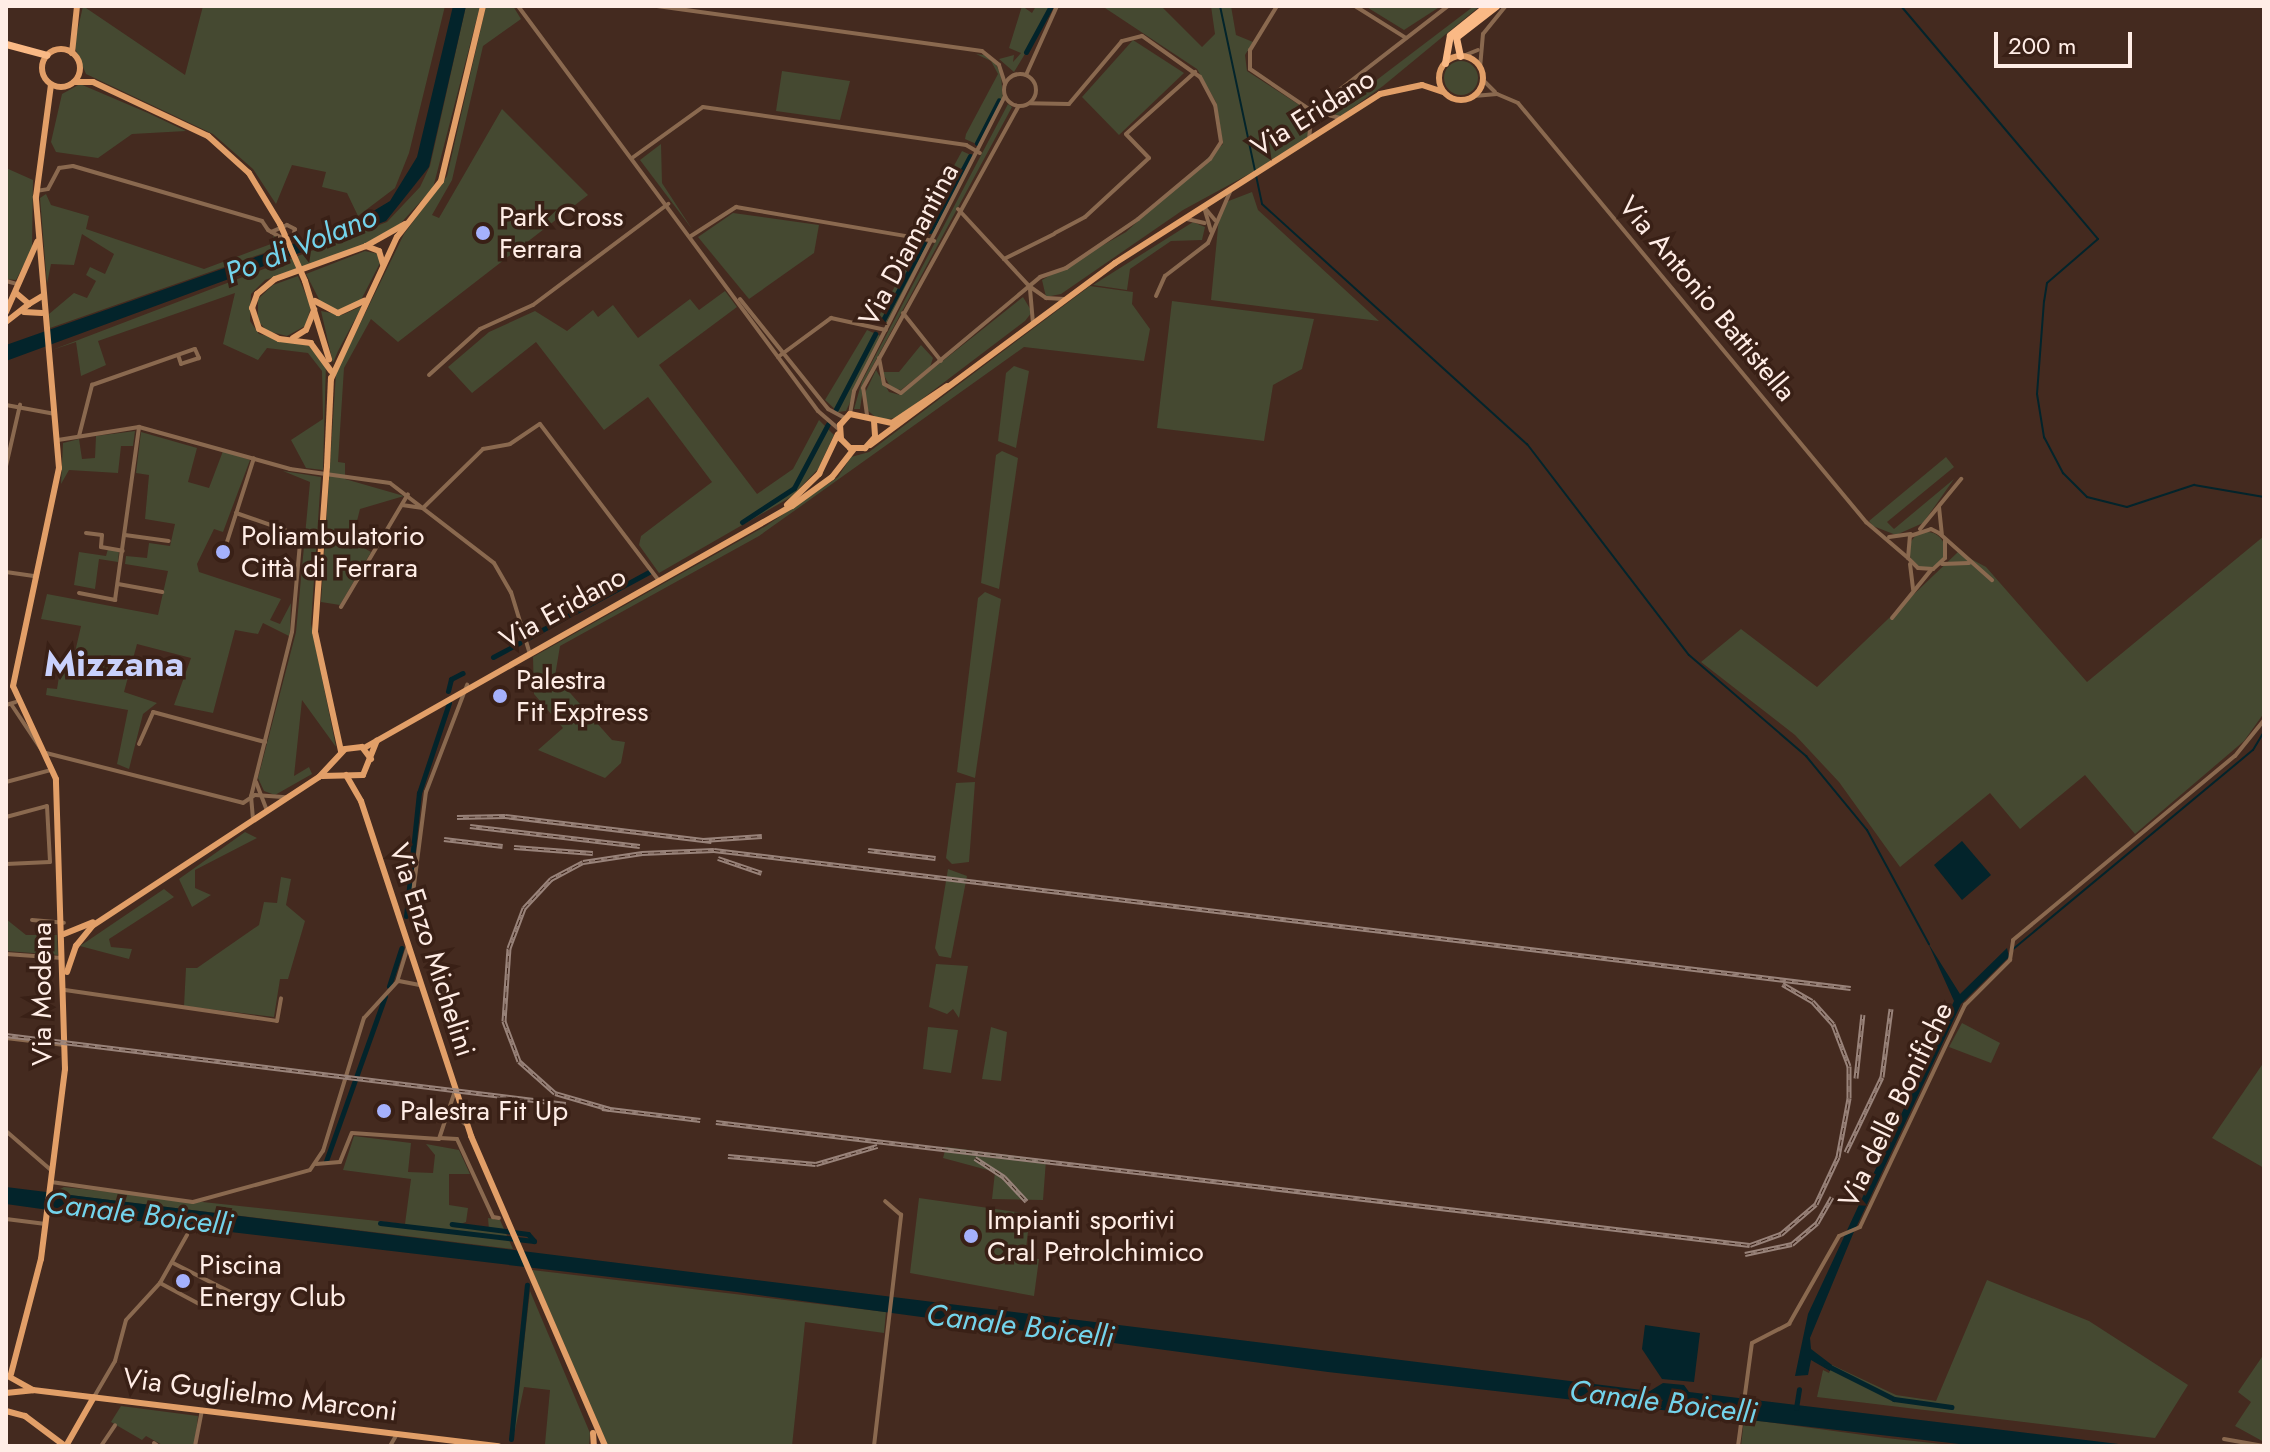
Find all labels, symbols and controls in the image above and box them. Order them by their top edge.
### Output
scale bar [1998,16,2136,66]
text: 200 m [2008,28,2076,63]
street label: Via Eridano [1245,62,1381,164]
street label: Via Diamantina [852,158,966,332]
street label: Via Antonio Battistella [1612,190,1802,408]
water label: Po di Volano [220,198,382,292]
place label: Park Cross Ferrara [499,200,624,266]
marker: Park Cross Ferrara [474,224,492,242]
place label: Poliambulatorio Città di Ferrara [241,519,425,585]
marker: Poliambulatorio Città di Ferrara [212,541,234,563]
street label: Via Eridano [494,560,632,656]
district label: Mizzana [44,642,184,686]
place label: Palestra Fit Exptress [516,663,648,729]
marker: Palestra Fit Exptress [491,687,509,705]
street label: Via Enzo Michelini [382,839,482,1061]
street label: Via Modena [25,922,59,1066]
street label: Via delle Bonifiche [1832,997,1960,1213]
place label: Palestra Fit Up [400,1094,568,1128]
marker: Palestra Fit Up [375,1102,393,1120]
water label: Canale Boicelli [43,1185,235,1243]
place label: Impianti sportivi Cral Petrolchimico [987,1203,1204,1269]
marker: Impianti sportivi Cral Petrolchimico [962,1227,980,1245]
place label: Piscina Energy Club [199,1248,346,1314]
marker: Piscina Energy Club [174,1272,192,1290]
water label: Canale Boicelli [924,1297,1116,1355]
street label: Via Guglielmo Marconi [121,1362,399,1428]
water label: Canale Boicelli [1567,1373,1759,1431]

